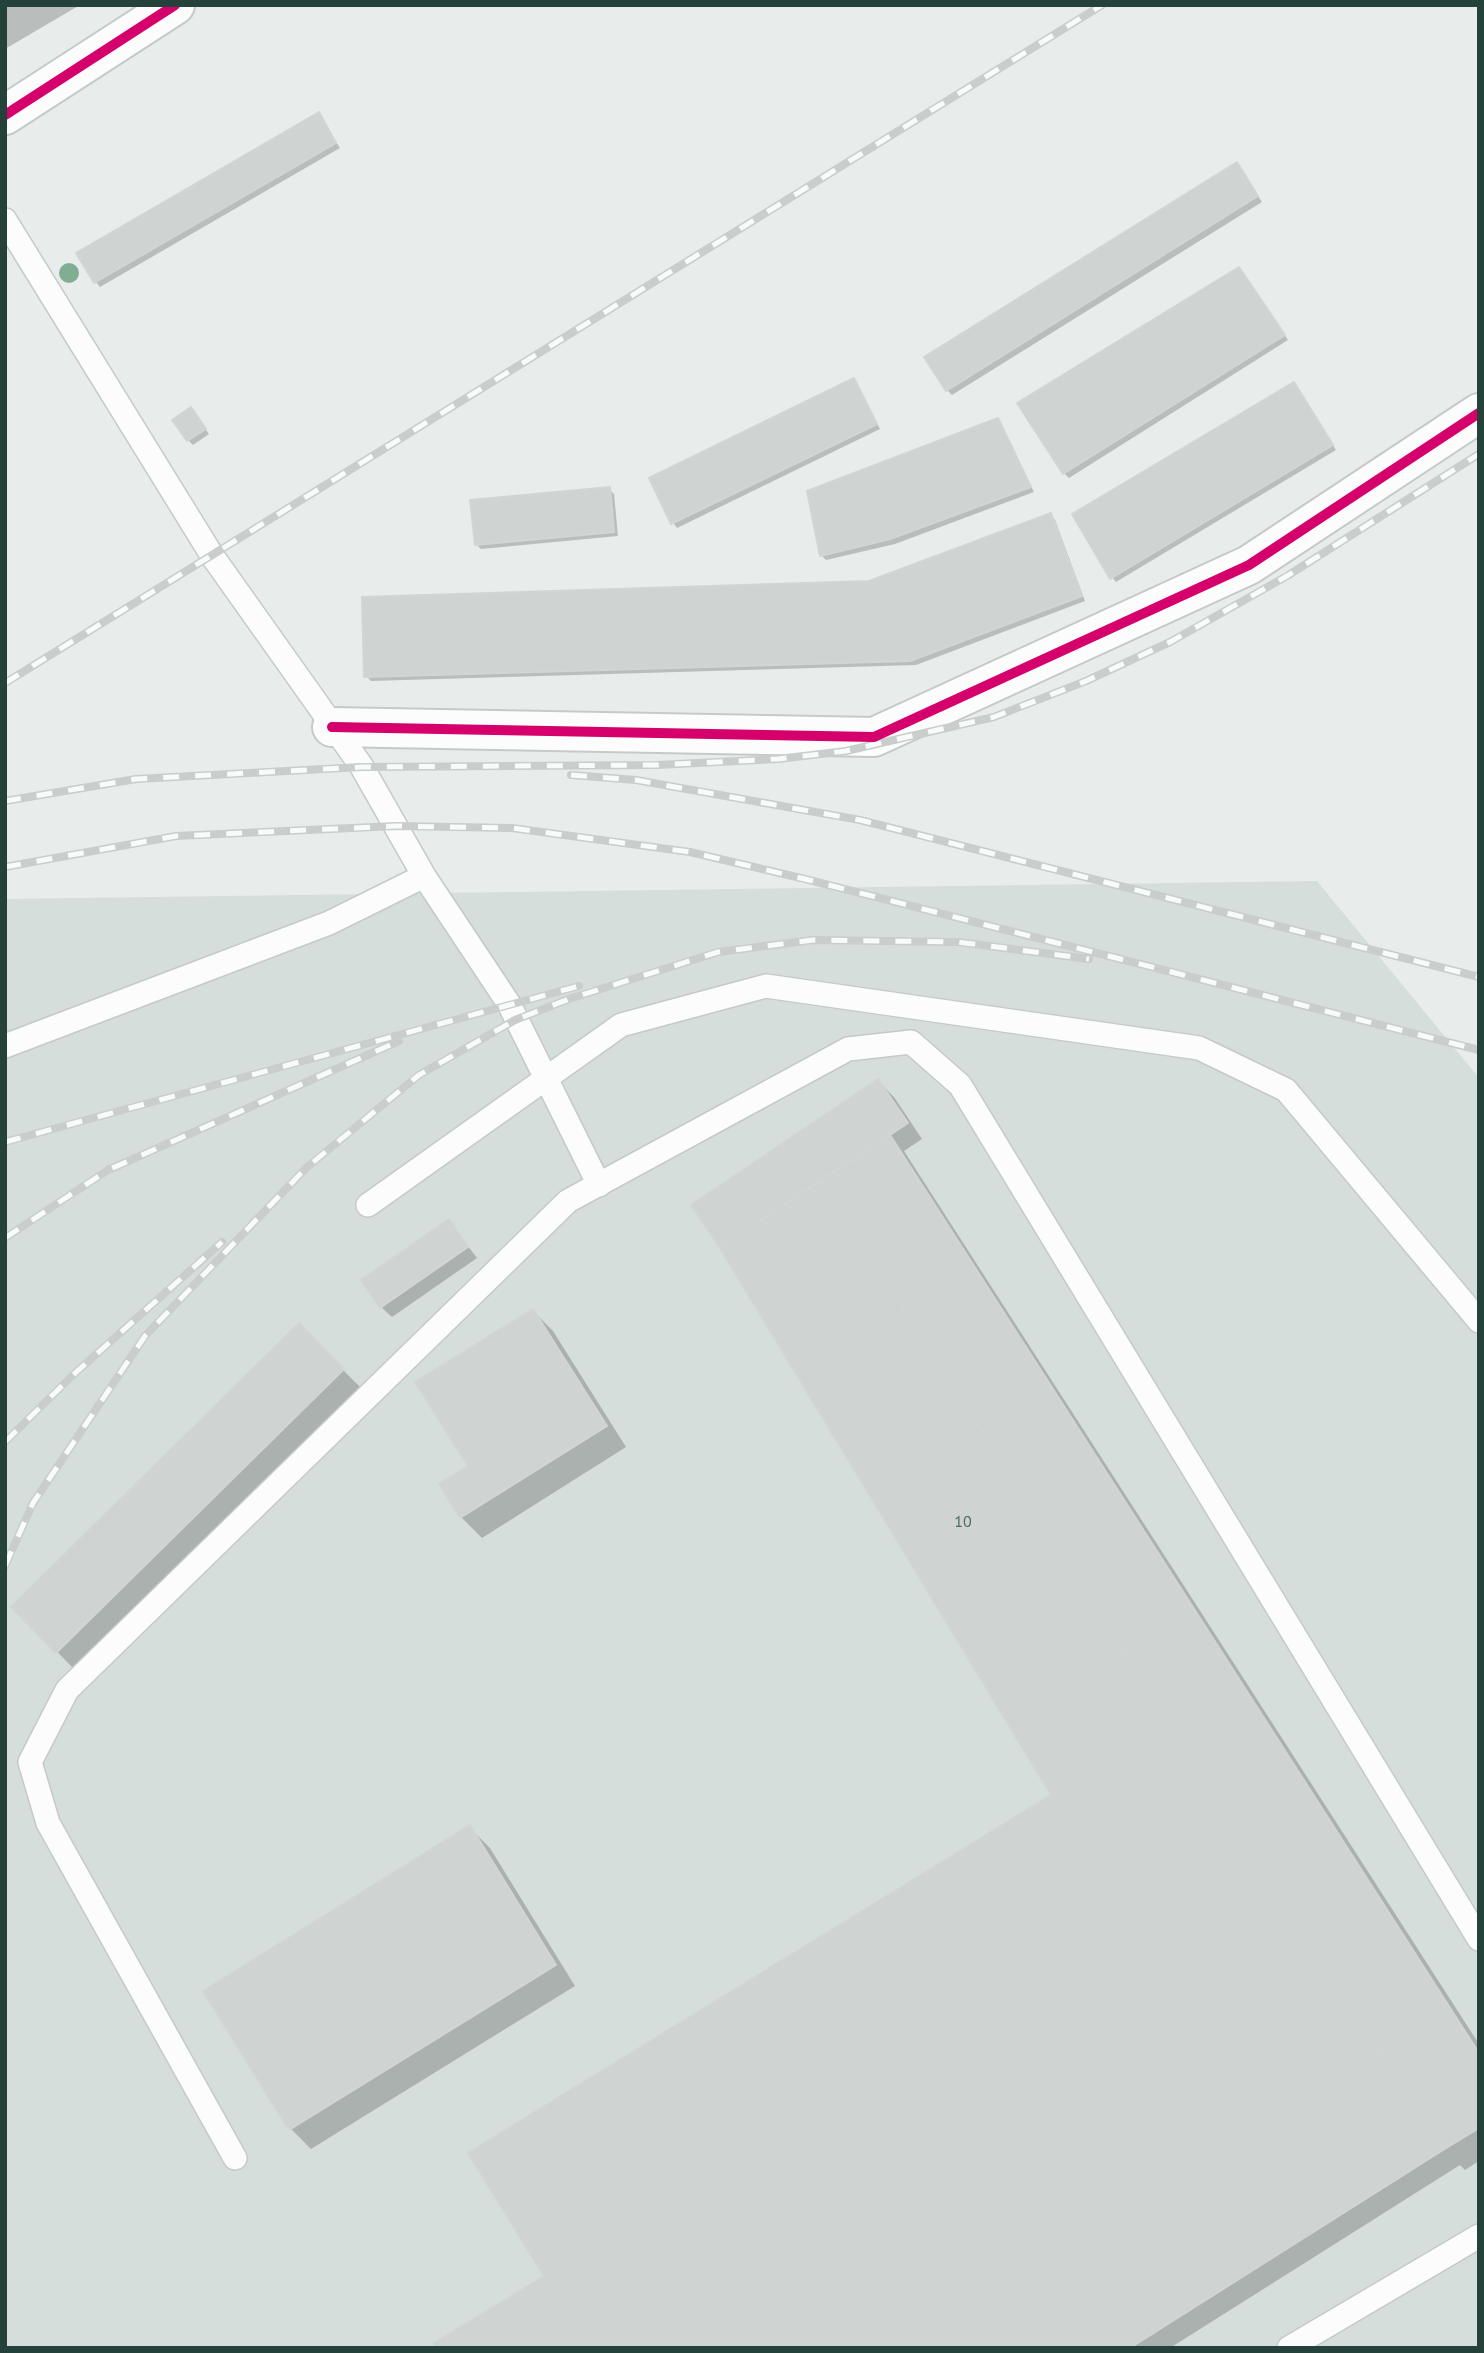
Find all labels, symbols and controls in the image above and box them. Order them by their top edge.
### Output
house number: 10 [954,1512,972,1532]

